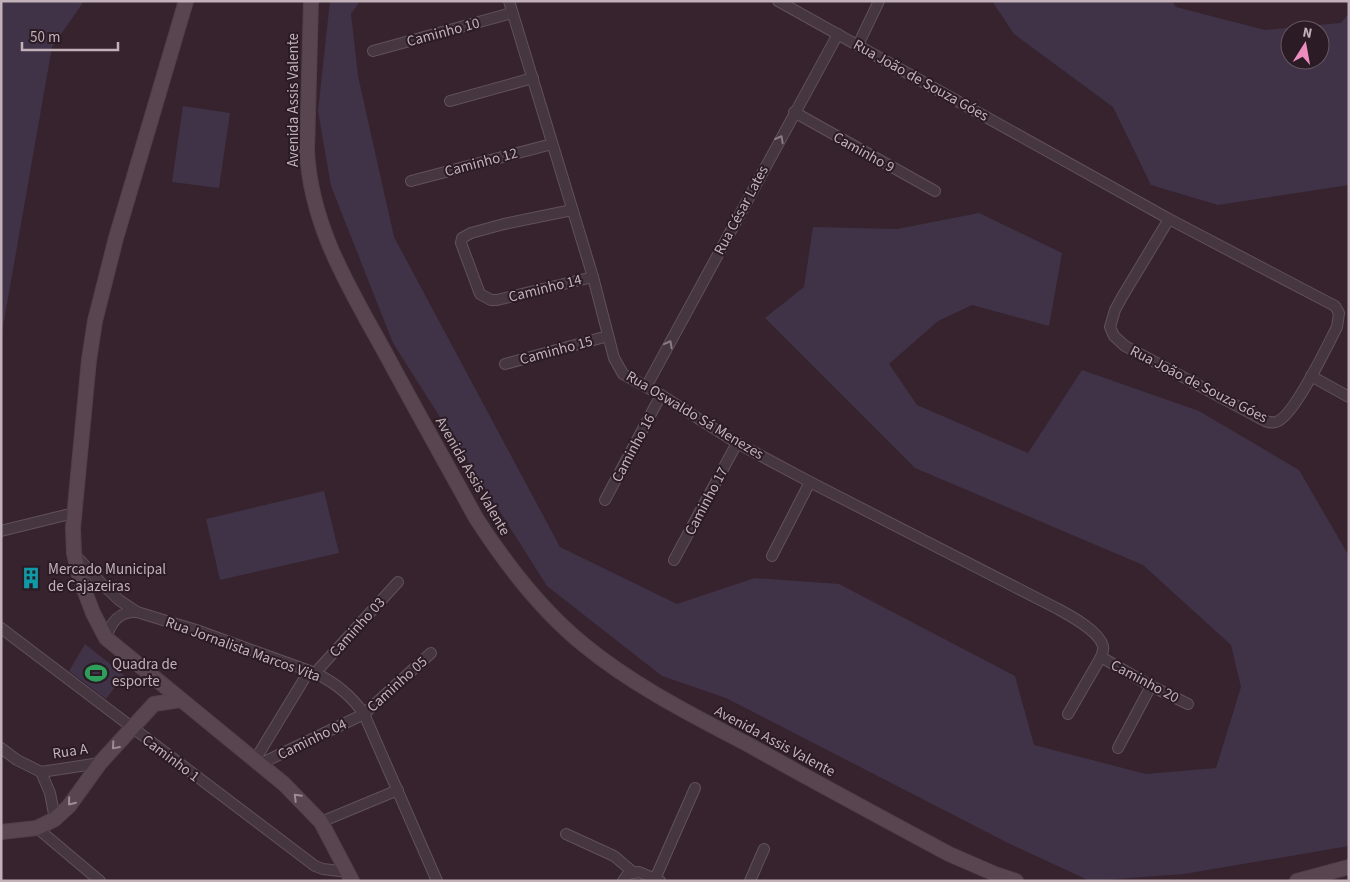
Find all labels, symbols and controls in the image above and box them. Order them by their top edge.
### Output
street label: Caminho 10 [404,13,482,52]
scale bar [22,20,119,52]
north arrow [1280,20,1330,70]
text: N [1301,23,1314,44]
text: 50 m [30,27,60,48]
street label: Avenida Assis Valente [283,33,304,167]
street label: Rua João de Souza Góes [849,34,992,126]
street label: Caminho 9 [829,127,898,178]
one-way arrow [773,135,783,144]
street label: Caminho 12 [442,143,520,182]
street label: Rua César Lates [709,162,774,259]
street label: Caminho 14 [506,269,584,308]
street label: Caminho 15 [517,331,595,370]
one-way arrow [663,340,673,349]
street label: Rua João de Souza Góes [1126,341,1271,428]
street label: Rua Oswaldo Sá Menezes [622,366,768,465]
street label: Caminho 16 [607,410,660,486]
street label: Avenida Assis Valente [430,413,515,540]
street label: Caminho 17 [680,463,733,539]
place label: Mercado Municipal de Cajazeiras [48,559,166,597]
building icon: Mercado Municipal de Cajazeiras [18,565,44,591]
street label: Caminho 03 [325,593,390,662]
street label: Rua Jornalista Marcos Vita [162,612,323,687]
street label: Caminho 05 [363,652,432,717]
place label: Quadra de esporte [112,654,177,692]
street label: Caminho 20 [1107,655,1183,708]
sports icon: Quadra de esporte [83,660,109,686]
street label: Avenida Assis Valente [711,701,839,782]
street label: Caminho 04 [274,713,351,765]
street label: Caminho 1 [138,730,204,787]
street label: Rua A [51,739,90,764]
one-way arrow [112,741,121,750]
one-way arrow [294,794,303,803]
one-way arrow [68,796,76,805]

